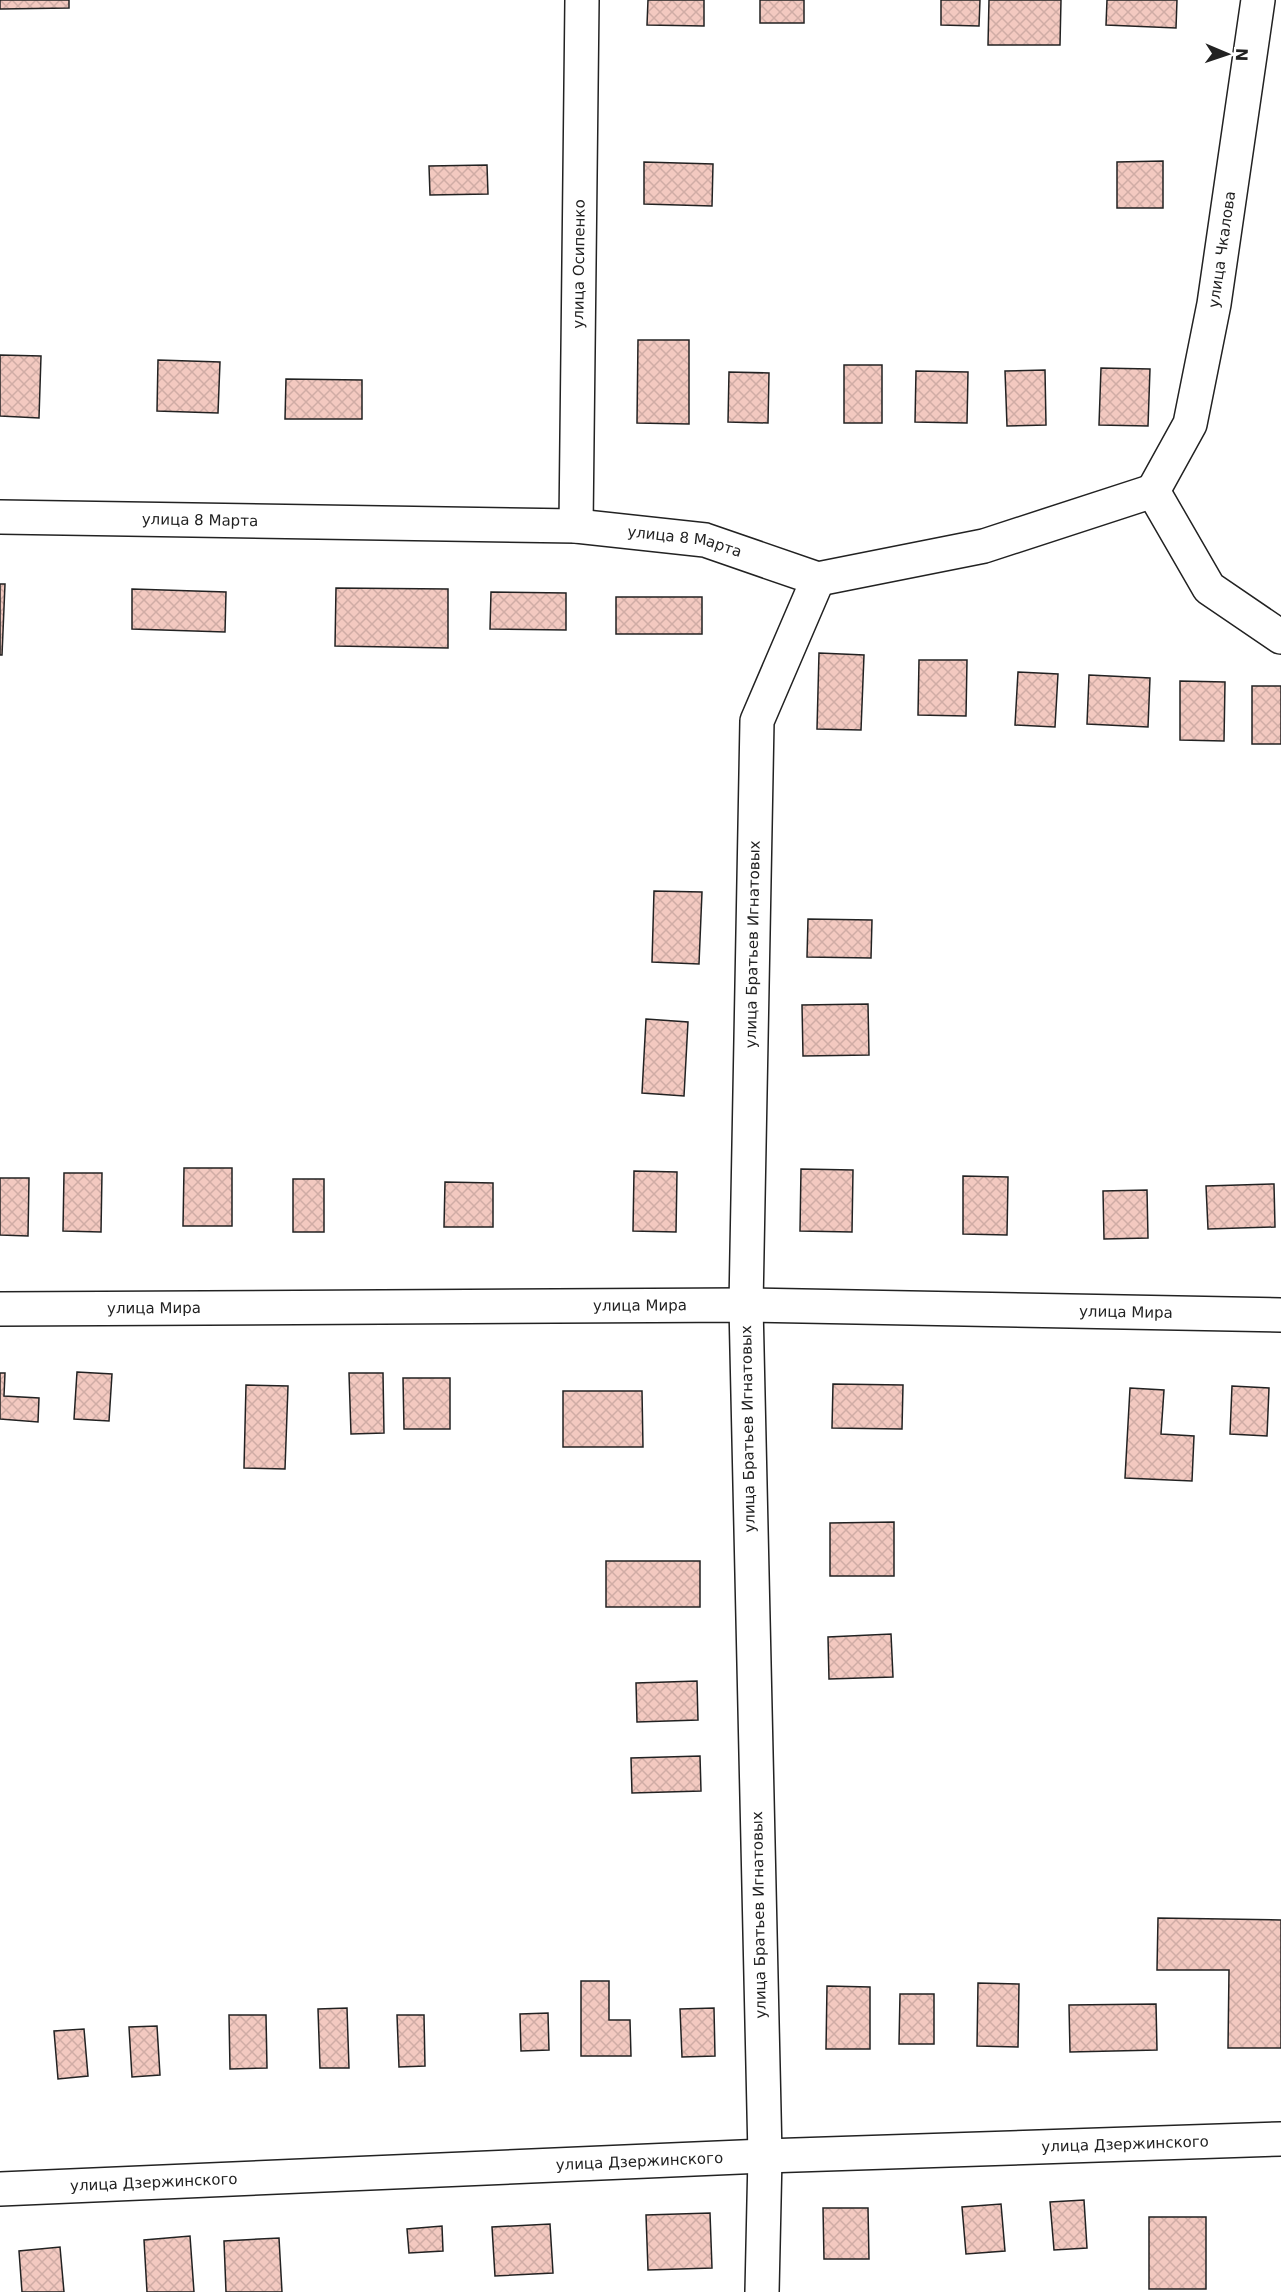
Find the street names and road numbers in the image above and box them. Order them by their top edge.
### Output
street label: улица Чкалова [1205,190,1239,309]
street label: улица Осипенко [569,199,589,329]
street label: улица 8 Марта [142,510,258,530]
street label: улица 8 Марта [626,523,744,561]
street label: улица Братьев Игнатовых [742,840,764,1048]
street label: улица Мира [593,1296,687,1315]
street label: улица Мира [107,1299,201,1317]
street label: улица Мира [1079,1302,1173,1322]
street label: улица Братьев Игнатовых [737,1325,759,1533]
street label: улица Братьев Игнатовых [748,1811,770,2019]
street label: улица Дзержинского [1041,2132,1209,2156]
street label: улица Дзержинского [555,2149,723,2174]
street label: улица Дзержинского [70,2170,238,2195]

